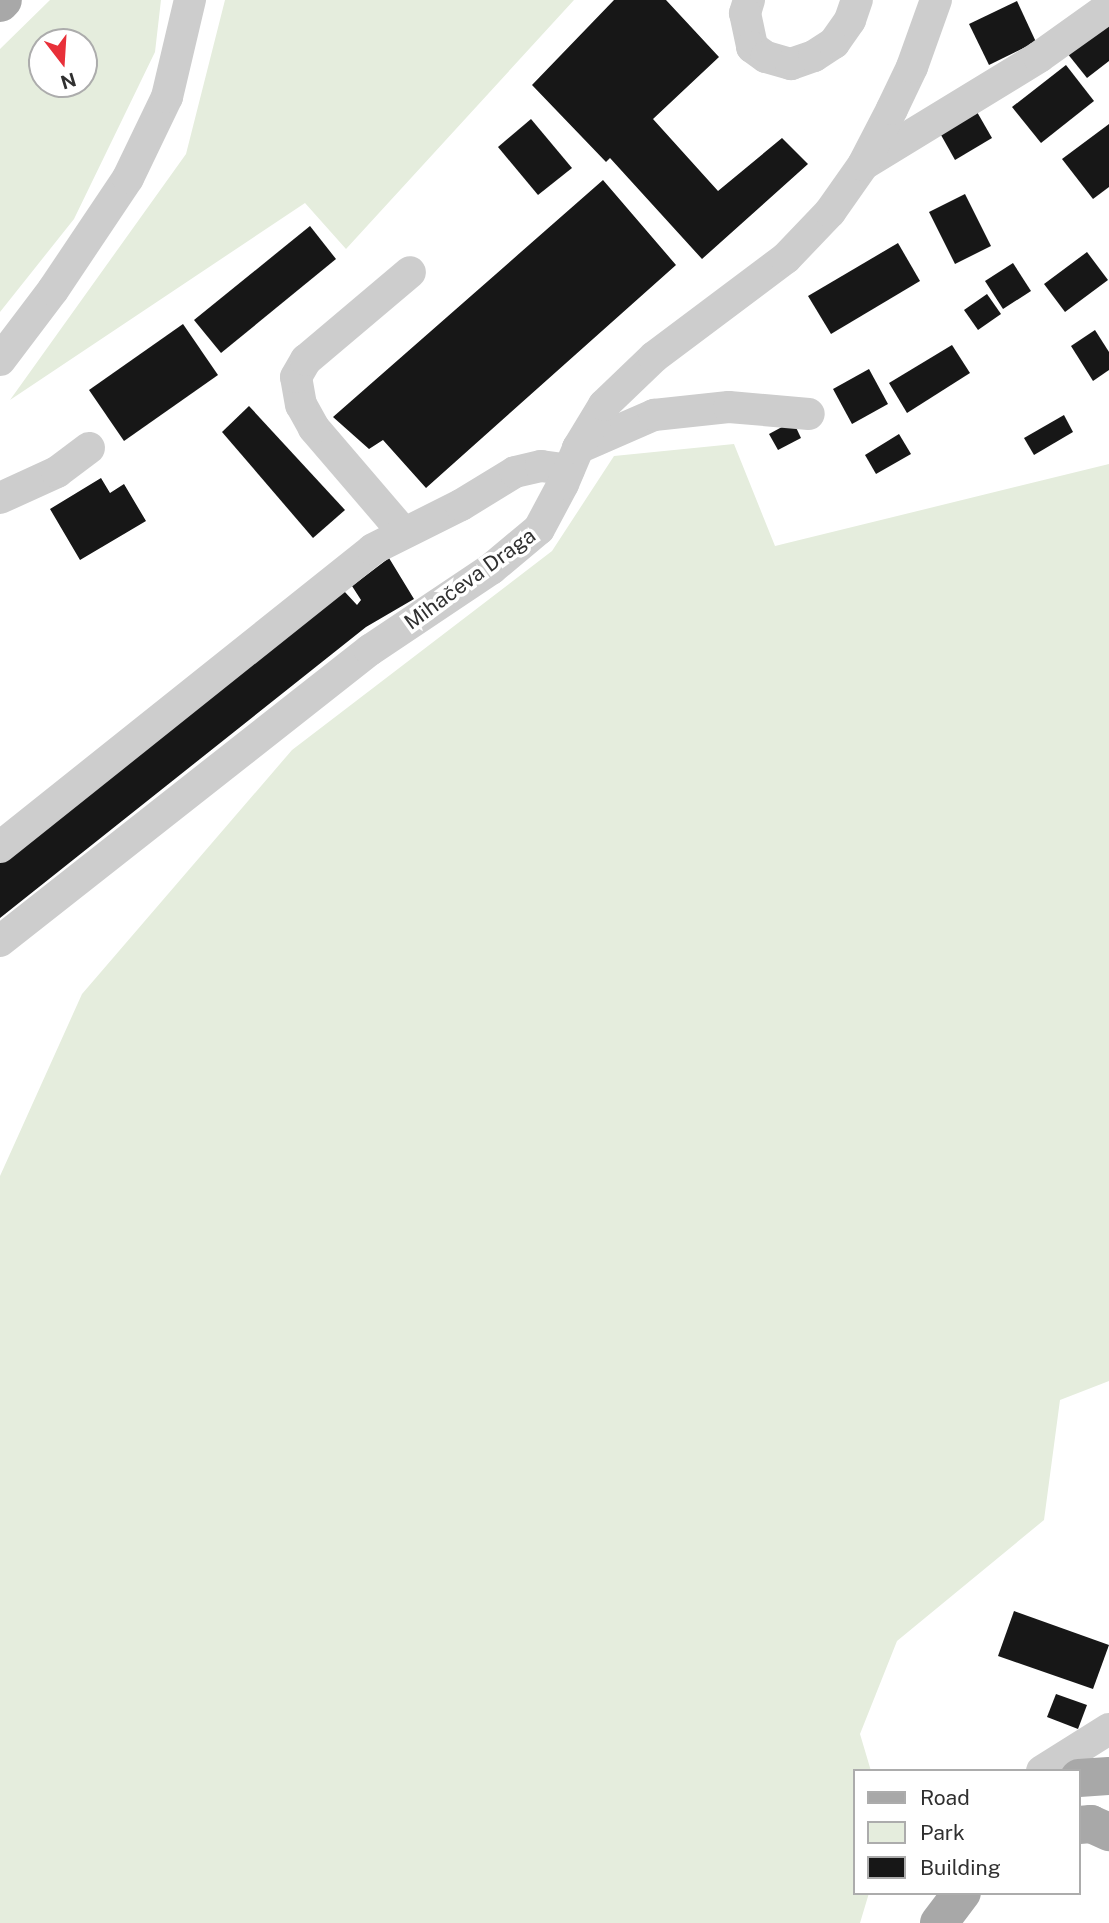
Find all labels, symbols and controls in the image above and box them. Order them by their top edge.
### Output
north arrow [28,28,98,98]
text: N [58,68,79,94]
street label: Mihačeva Draga [399,523,541,635]
legend [853,1769,1081,1895]
text: Road [920,1785,970,1810]
text: Park [920,1820,965,1845]
text: Building [920,1855,1001,1880]

